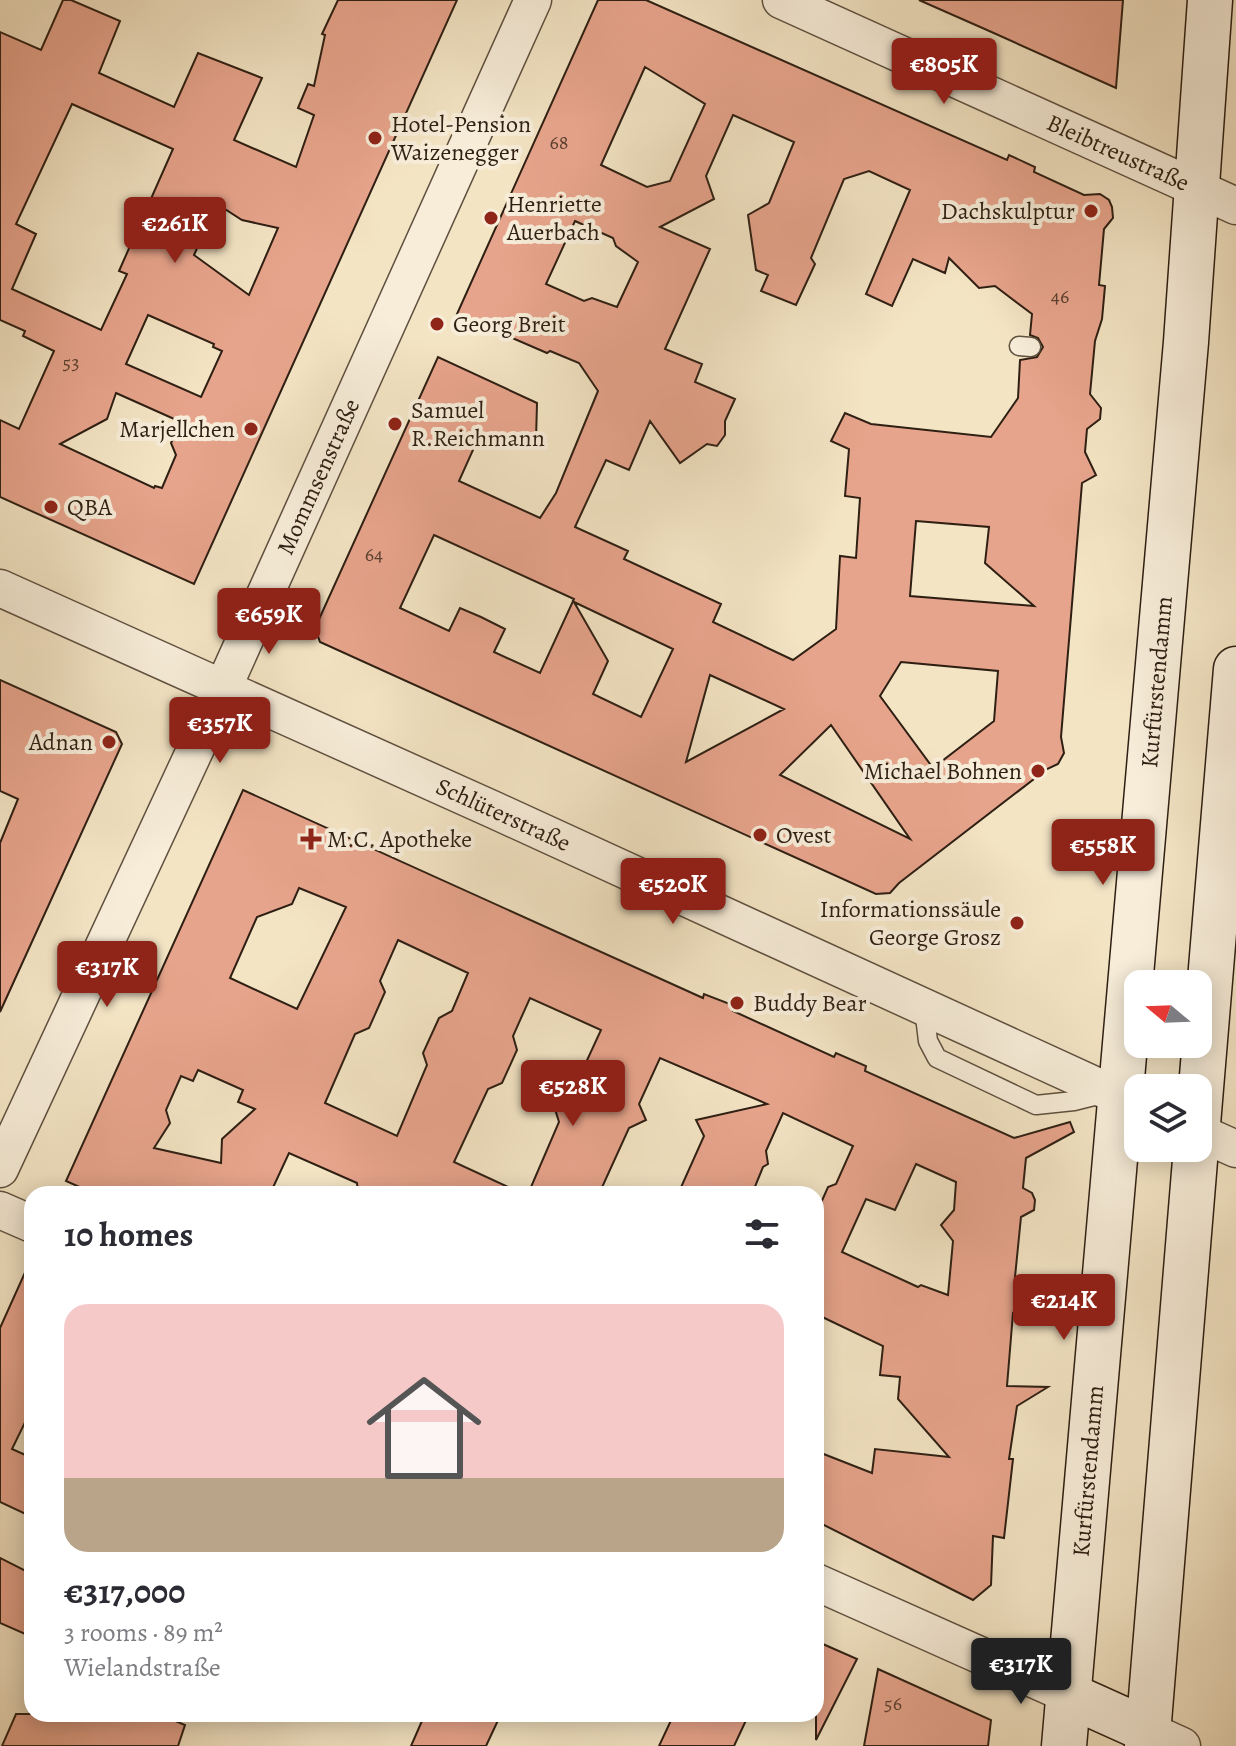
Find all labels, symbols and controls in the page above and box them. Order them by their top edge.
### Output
pin: €805K [888,38,1000,106]
text: €805K [910,46,978,81]
street label: Bleibtreustraße [1042,106,1194,199]
place label: Hotel-Pension Waizenegger [390,108,531,168]
marker: Hotel-Pension Waizenegger [366,129,384,147]
house number: 68 [550,129,568,156]
place label: Henriette Auerbach [506,188,602,248]
place label: Dachskulptur [941,195,1075,227]
pin: €261K [119,197,231,265]
marker: Dachskulptur [1082,202,1100,220]
text: €261K [142,205,208,240]
marker: Henriette Auerbach [482,209,500,227]
house number: 46 [1051,283,1069,310]
place label: Georg Breit [453,308,566,340]
marker: Georg Breit [428,315,446,333]
house number: 53 [63,349,79,376]
street label: Mommsenstraße [269,393,367,560]
place label: Samuel R.Reichmann [411,394,545,454]
place label: Marjellchen [119,413,235,445]
marker: Samuel R.Reichmann [386,415,404,433]
marker: Marjellchen [242,420,260,438]
place label: QBA [67,491,113,523]
marker: QBA [42,498,60,516]
house number: 64 [365,541,383,568]
pin: €659K [213,588,325,656]
street label: Kurfürstendamm [1133,595,1180,769]
text: €659K [235,596,303,631]
pin: €357K [164,697,276,765]
text: €357K [187,705,253,740]
place label: Adnan [28,726,93,758]
marker: Adnan [100,733,118,751]
place label: Michael Bohnen [864,755,1022,787]
marker: Michael Bohnen [1029,762,1047,780]
street label: Schlüterstraße [431,770,576,859]
place label: Ovest [776,819,832,851]
pin: €558K [1047,819,1159,887]
place label: M.C. Apotheke [327,823,472,855]
marker: Ovest [751,826,769,844]
text: €558K [1070,827,1136,862]
marker: M.C. Apotheke [302,830,320,848]
pin: €520K [617,858,729,926]
text: €520K [639,866,707,901]
place label: Informationssäule George Grosz [820,893,1001,953]
marker: Informationssäule George Grosz [1008,914,1026,932]
pin: €317K [51,941,163,1009]
text: €317K [75,949,139,984]
north arrow [1124,970,1212,1058]
map controls [1124,970,1212,1162]
place label: Buddy Bear [753,987,867,1019]
marker: Buddy Bear [728,994,746,1012]
pin: €528K [517,1060,629,1128]
text: €528K [539,1068,607,1103]
button: layers [1124,1074,1212,1162]
text: 10 homes [64,1211,193,1258]
icon: filters [740,1212,784,1256]
pin: €214K [1008,1274,1120,1342]
text: €214K [1031,1282,1097,1317]
icon: home [352,1356,496,1500]
street label: Kurfürstendamm [1064,1384,1111,1558]
text: €317,000 [64,1568,185,1615]
text: 3 rooms · 89 m² [64,1615,223,1650]
pin: €317K [965,1638,1077,1706]
text: €317K [989,1646,1053,1681]
text: Wielandstraße [64,1650,221,1685]
house number: 56 [884,1690,902,1717]

